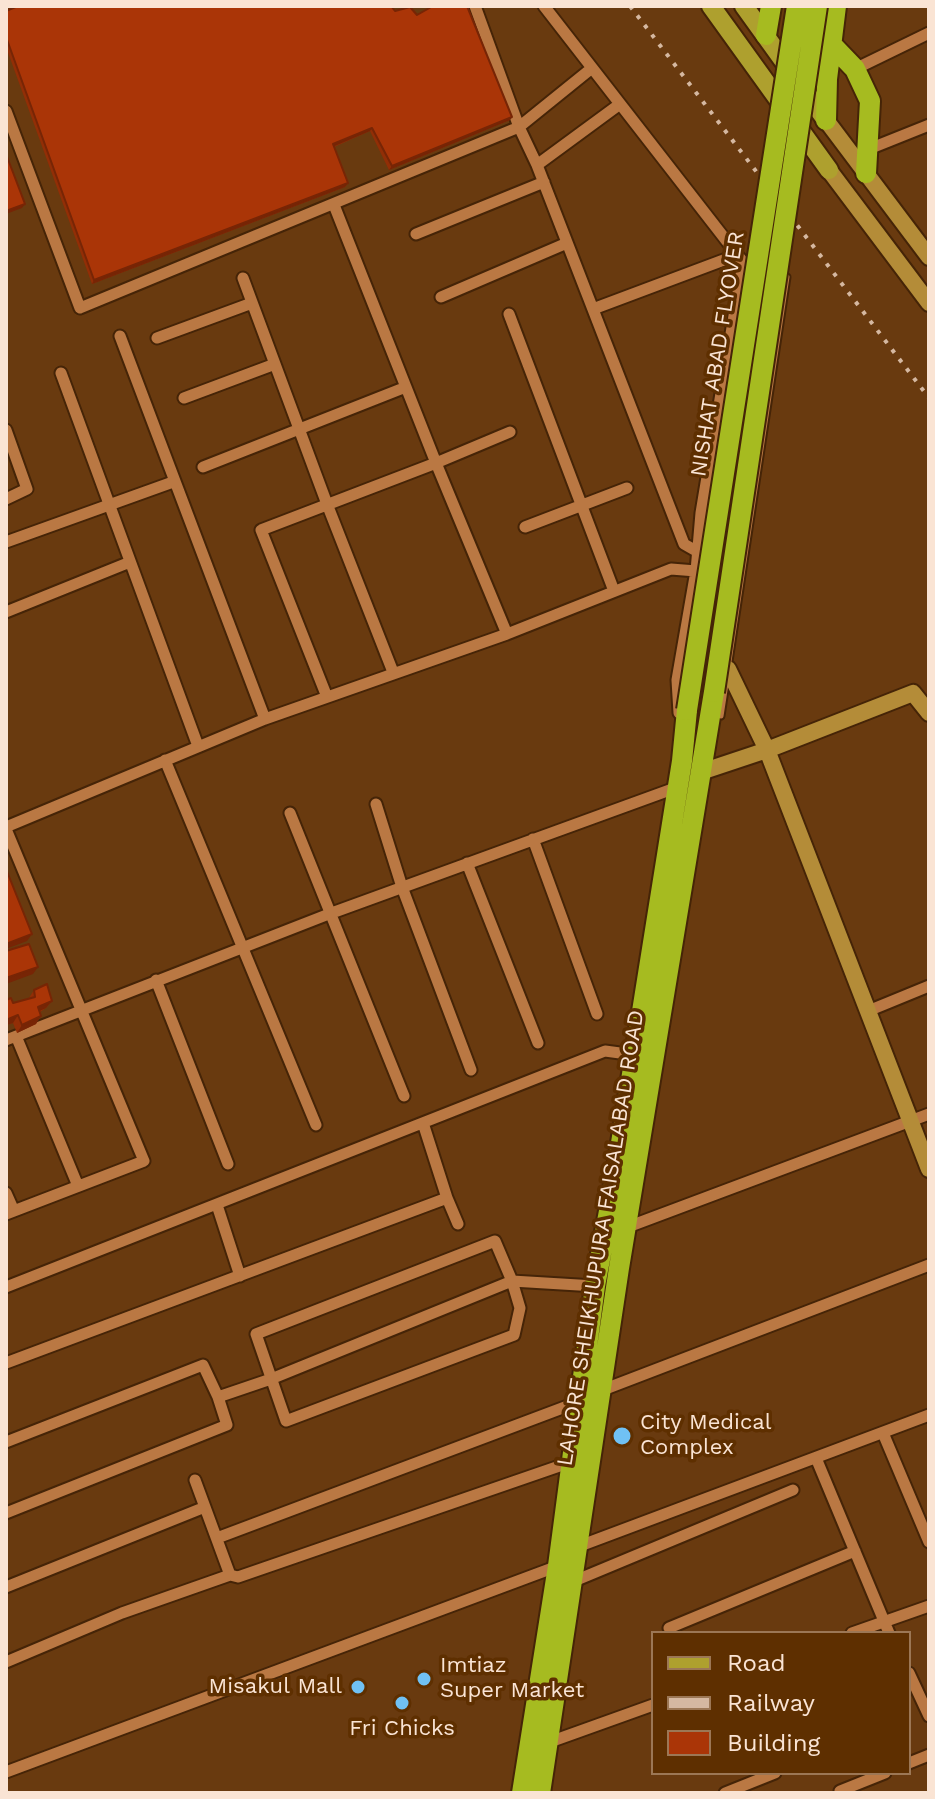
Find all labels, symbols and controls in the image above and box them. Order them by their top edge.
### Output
street label: NISHAT ABAD FLYOVER [686,229,750,479]
street label: LAHORE SHEIKHUPURA FAISALABAD ROAD [552,1008,650,1468]
place label: City Medical Complex [640,1410,771,1462]
marker: City Medical Complex [611,1425,633,1447]
legend [651,1631,911,1775]
text: Road [727,1649,786,1677]
place label: Imtiaz Super Market [440,1653,584,1704]
marker: Imtiaz Super Market [415,1670,433,1688]
place label: Misakul Mall [208,1674,342,1700]
marker: Misakul Mall [349,1678,367,1696]
text: Railway [727,1689,815,1717]
marker: Fri Chicks [393,1694,411,1712]
place label: Fri Chicks [349,1716,455,1742]
text: Building [727,1729,820,1757]

